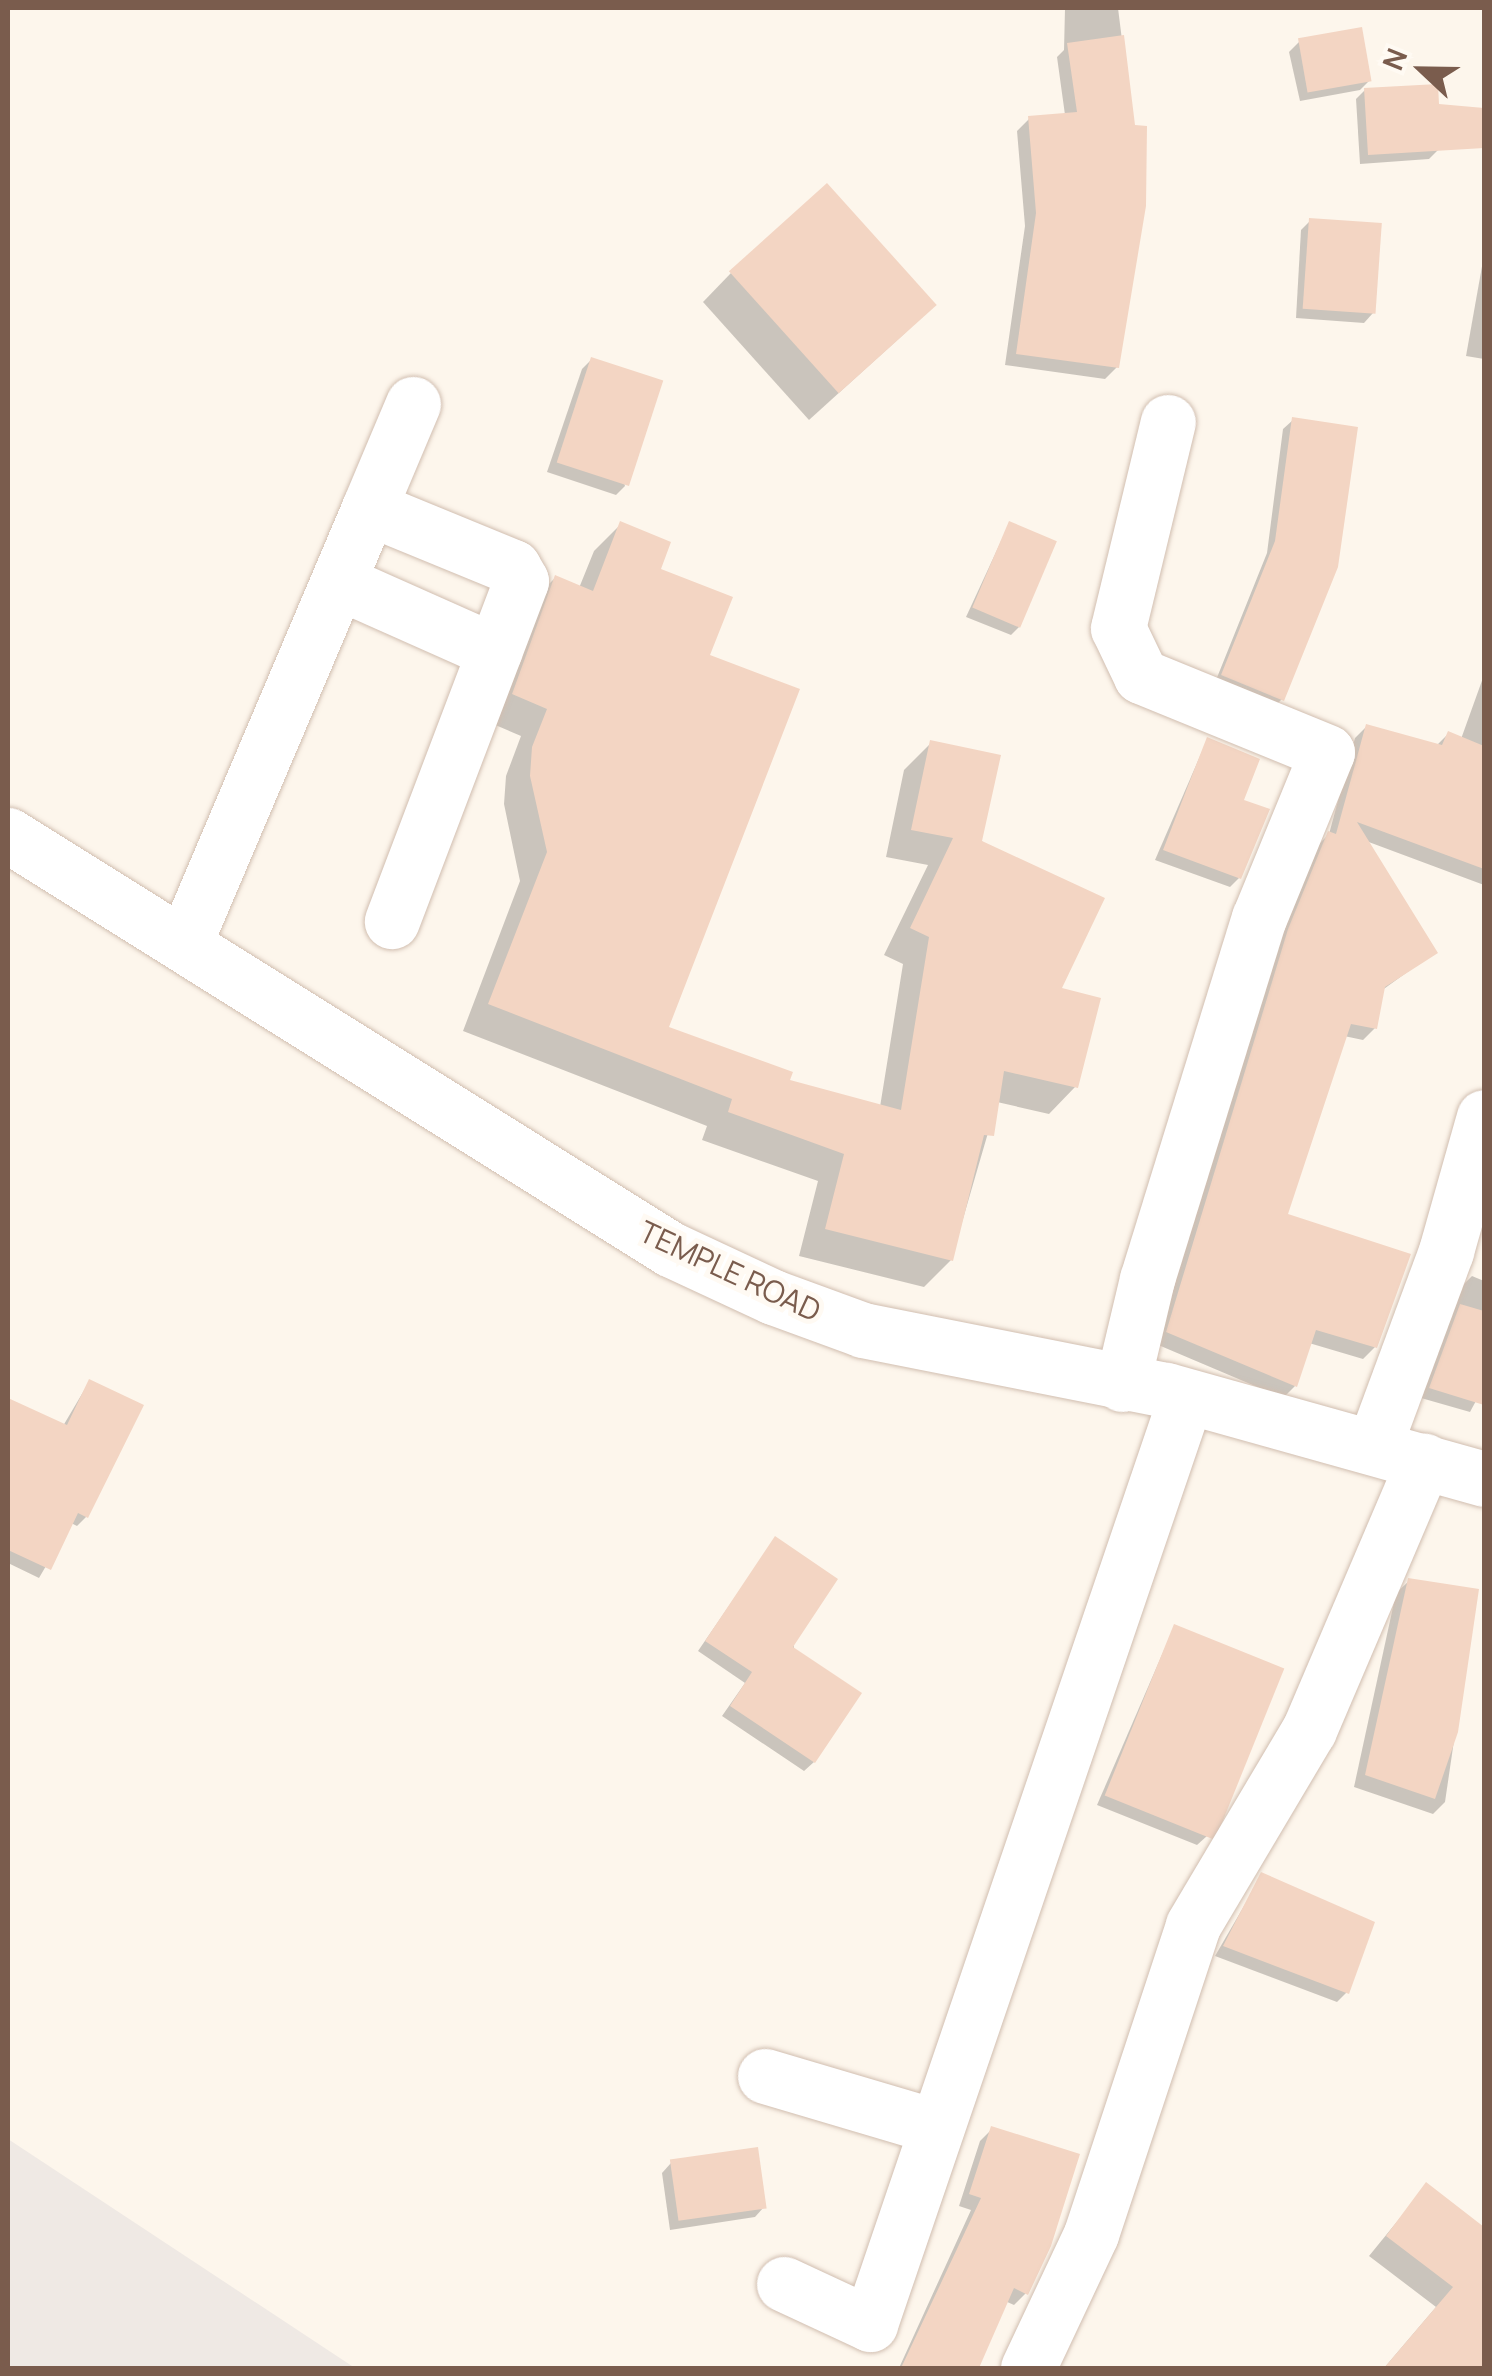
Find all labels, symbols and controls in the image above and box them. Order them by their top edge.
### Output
north arrow [1372,20,1472,120]
text: N [1373,42,1416,75]
street label: TEMPLE ROAD [634,1213,826,1329]

